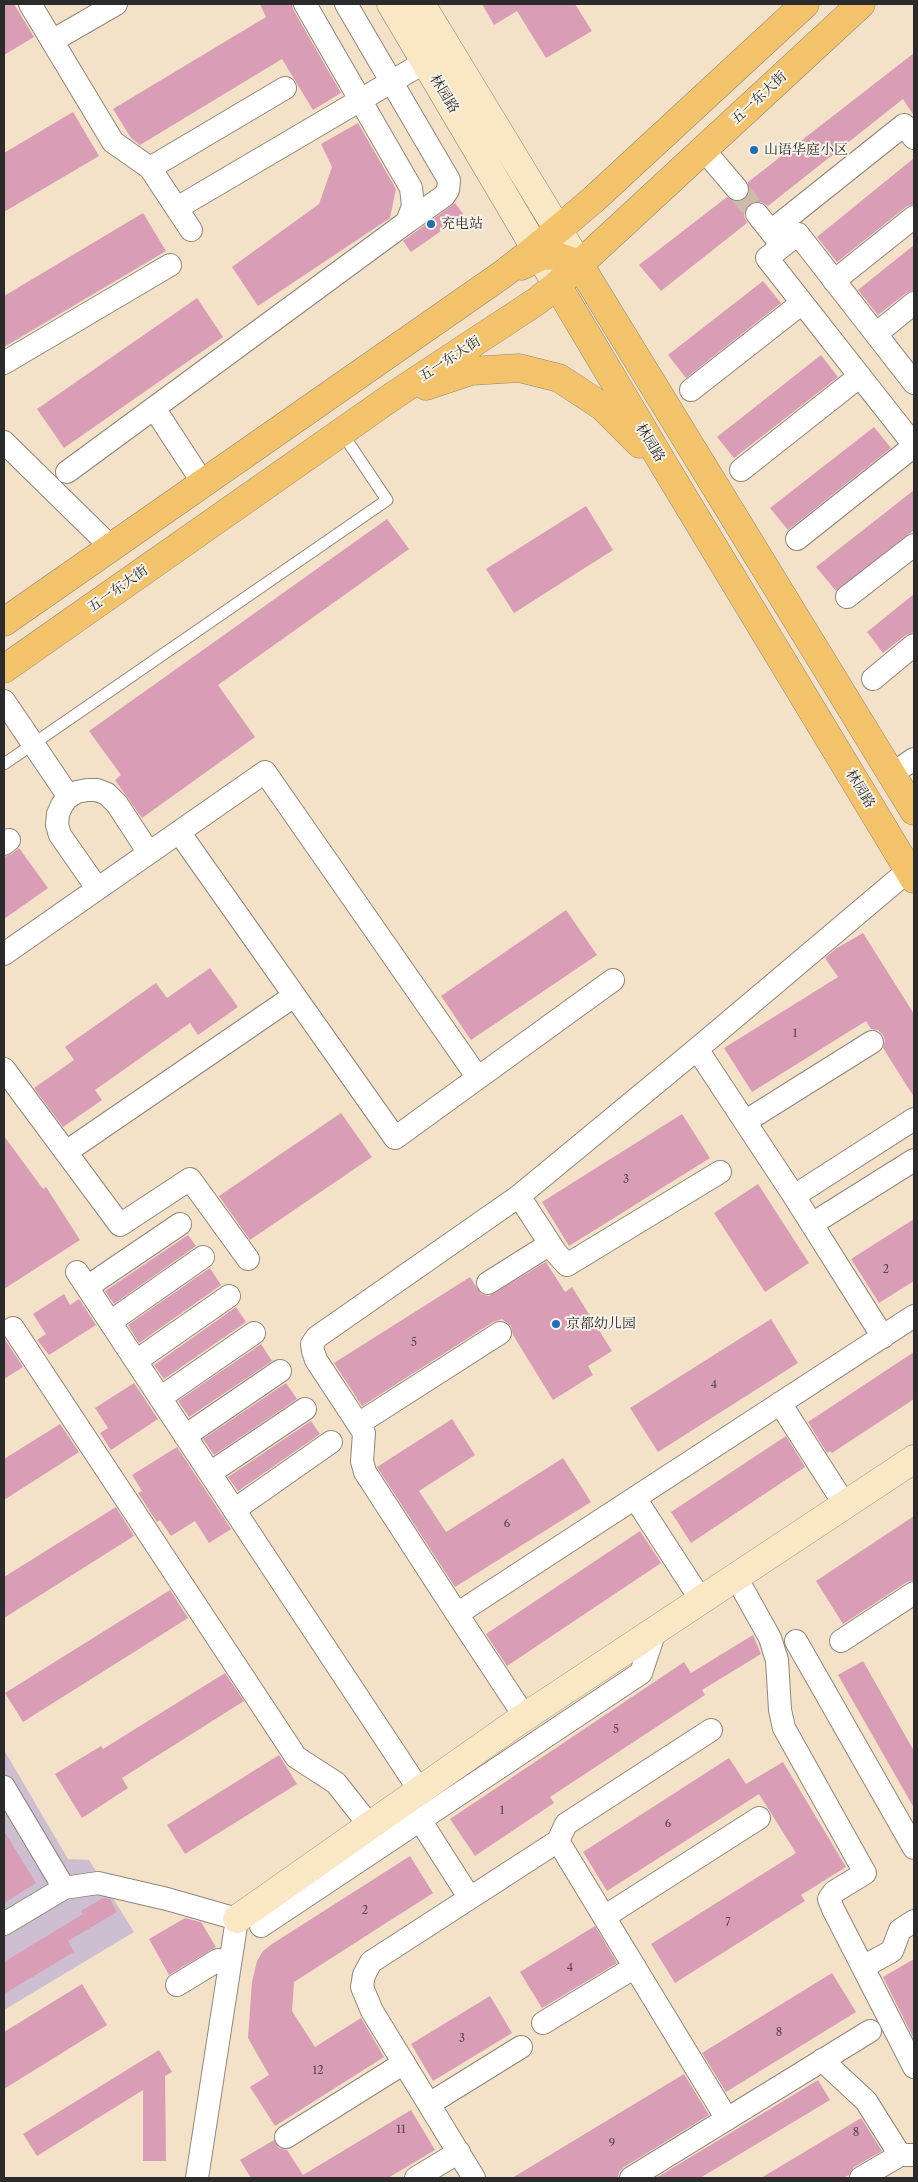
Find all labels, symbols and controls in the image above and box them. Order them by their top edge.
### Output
street label: 五一东大街 [728,68,790,128]
street label: 林园路 [426,72,462,116]
place label: 山语华庭小区 [764,142,848,158]
marker: 山语华庭小区 [748,144,760,156]
place label: 充电站 [441,216,483,232]
marker: 充电站 [425,218,437,230]
street label: 五一东大街 [416,333,484,385]
street label: 林园路 [632,421,668,465]
street label: 五一东大街 [85,562,151,616]
street label: 林园路 [842,767,878,811]
house number: 1 [793,1027,797,1041]
house number: 3 [623,1173,629,1187]
house number: 2 [883,1263,889,1277]
place label: 京都幼儿园 [566,1316,636,1332]
marker: 京都幼儿园 [550,1318,562,1330]
house number: 5 [411,1336,417,1350]
house number: 4 [711,1378,717,1392]
house number: 6 [504,1517,510,1531]
house number: 5 [613,1723,619,1737]
house number: 1 [500,1804,504,1818]
house number: 6 [665,1817,671,1831]
house number: 2 [362,1904,368,1918]
house number: 7 [725,1916,731,1930]
house number: 4 [567,1961,573,1975]
house number: 8 [776,2026,782,2040]
house number: 3 [459,2032,465,2046]
house number: 12 [313,2064,323,2078]
house number: 11 [396,2123,406,2137]
house number: 8 [853,2126,859,2140]
house number: 9 [609,2137,615,2151]

